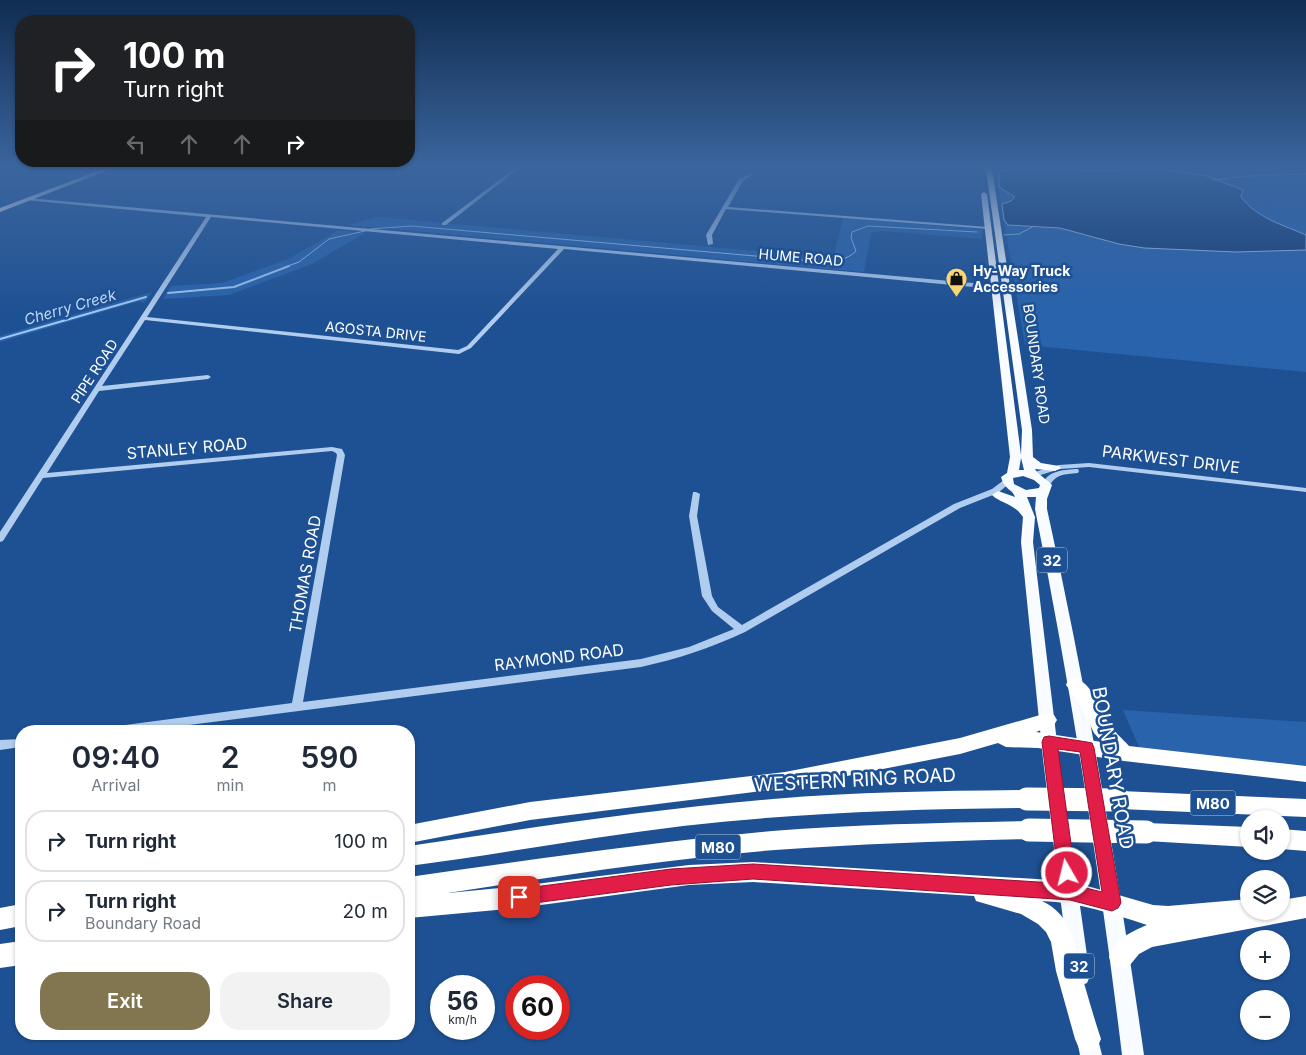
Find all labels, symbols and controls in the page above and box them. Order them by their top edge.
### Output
text: 100 m [123,34,226,76]
icon: right [40,35,105,100]
text: Turn right [123,76,224,102]
icon: left [122,130,150,158]
icon: ahead [175,130,203,158]
icon: ahead [228,130,256,158]
icon: right [281,130,309,158]
street label: HUME ROAD [758,245,844,269]
place label: Hy-Way Truck Accessories [973,262,1071,295]
shop icon: Hy-Way Truck Accessories [945,266,969,297]
water label: Cherry Creek [22,285,119,329]
street label: BOUNDARY ROAD [1020,303,1054,425]
street label: AGOSTA DRIVE [325,317,427,345]
street label: PIPE ROAD [67,336,121,406]
street label: STANLEY ROAD [126,433,248,463]
street label: PARKWEST DRIVE [1101,441,1241,477]
street label: THOMAS ROAD [285,514,325,634]
road number: 32 [1037,548,1067,572]
street label: RAYMOND ROAD [493,639,625,675]
street label: BOUNDARY ROAD [1087,685,1139,851]
text: 09:40 [72,739,160,775]
text: 2 [221,739,240,775]
text: 590 [301,739,358,775]
street label: WESTERN RING ROAD [754,763,956,797]
text: Arrival [91,775,140,795]
text: min [217,775,244,795]
text: m [322,775,336,795]
road number: M80 [1190,790,1236,816]
map controls [1240,810,1290,1040]
button: sound [1240,810,1290,860]
icon: right [42,827,70,855]
text: Turn right [85,830,176,853]
text: 100 m [334,830,388,853]
road number: M80 [696,834,740,860]
position arrow [1040,846,1092,898]
button: layers [1240,870,1290,920]
pin [498,876,540,918]
icon: arrive [505,883,533,911]
text: Turn right [85,890,176,913]
icon: right [42,897,70,925]
text: 20 m [342,900,388,923]
text: Boundary Road [85,913,201,933]
button: + [1240,930,1290,980]
road number: 32 [1064,954,1094,978]
button: Exit [40,972,210,1030]
button: Share [220,972,390,1030]
speed limit sign: 60 [505,975,570,1040]
text: 56 [446,986,479,1016]
button: − [1240,990,1290,1040]
text: km/h [448,1012,477,1027]

